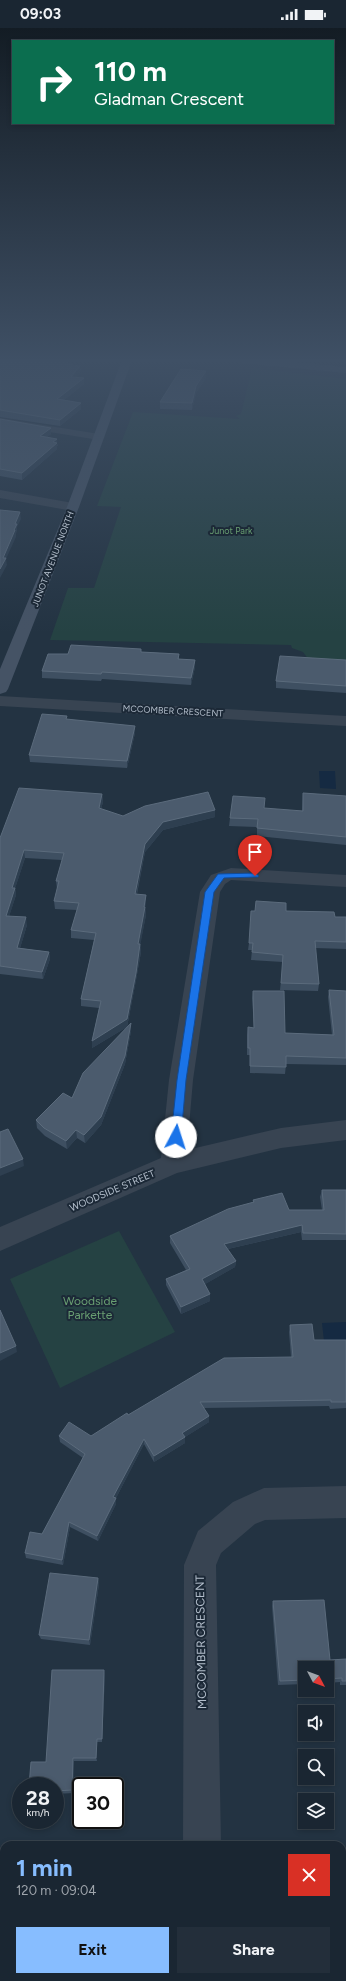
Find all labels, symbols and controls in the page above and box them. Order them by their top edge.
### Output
text: 09:03 [20,5,61,23]
text: 110 m [94,54,167,88]
icon: right [28,56,80,108]
text: Gladman Crescent [94,88,244,110]
street label: JUNOT AVENUE NORTH [29,509,76,608]
park label: Junot Park [210,525,253,536]
street label: MCCOMBER CRESCENT [123,702,224,719]
pin [238,835,272,876]
icon: arrive [244,841,266,863]
position arrow [155,1116,197,1158]
street label: WOODSIDE STREET [68,1166,157,1214]
park label: Woodside Parkette [63,1294,117,1322]
street label: MCCOMBER CRESCENT [193,1574,209,1709]
north arrow [298,1661,334,1697]
map controls [298,1661,334,1829]
button: sound [298,1705,334,1741]
button: search [298,1749,334,1785]
speed limit sign: 30 [72,1777,124,1829]
text: 28 [26,1786,50,1810]
button: layers [298,1793,334,1829]
text: km/h [27,1806,49,1819]
text: 1 min [16,1853,73,1882]
button: close [288,1854,330,1896]
text: 120 m · 09:04 [16,1883,96,1898]
button: Exit [16,1927,169,1973]
button: Share [177,1927,330,1973]

